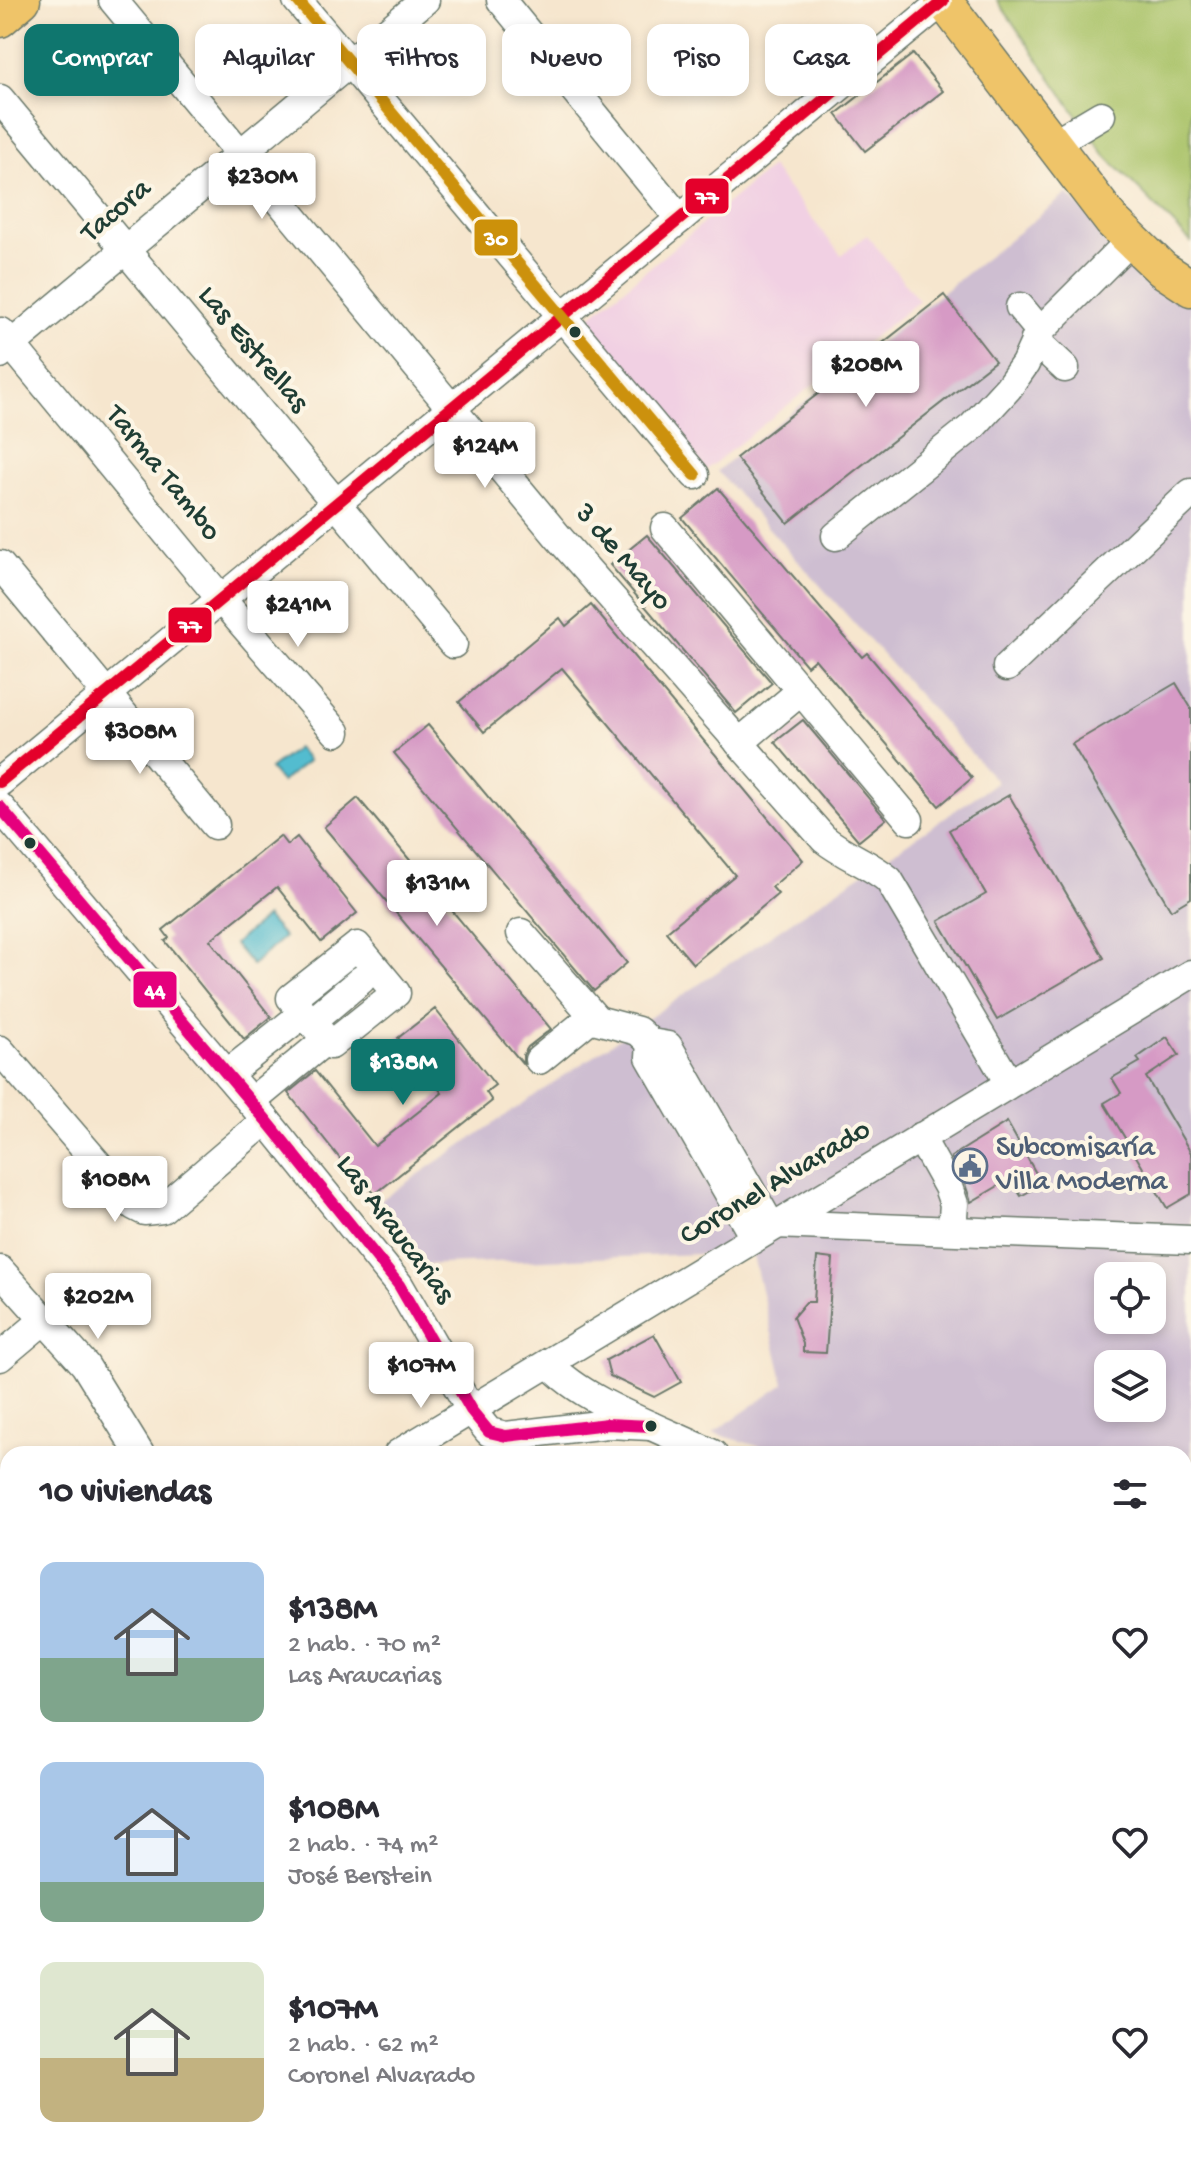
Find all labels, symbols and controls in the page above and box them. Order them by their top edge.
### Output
chip: Comprar [24,24,179,96]
chip: Alquilar [195,24,341,96]
chip: Filtros [357,24,486,96]
chip: Nuevo [502,24,631,96]
chip: Piso [647,24,749,96]
chip: Casa [765,24,877,96]
pin: $230M [206,153,318,221]
text: $230M [227,163,297,194]
street label: Tacora [73,172,160,253]
line badge: 77 [684,177,730,215]
text: 77 [695,187,720,213]
line badge: 30 [473,218,519,257]
text: 30 [483,228,508,254]
street label: Las Estrellas [189,279,316,421]
unlabelled marker [567,324,583,340]
pin: $208M [810,341,922,409]
text: $208M [830,351,902,382]
street label: Tarma Tambo [95,397,227,549]
pin: $124M [429,422,541,490]
text: $124M [452,432,518,463]
street label: 3 de Mayo [565,496,678,619]
pin: $241M [242,581,354,649]
text: $241M [265,591,331,622]
line badge: 77 [167,606,213,644]
text: 77 [178,616,203,642]
pin: $308M [84,708,196,776]
text: $308M [104,718,176,749]
unlabelled marker [22,835,38,851]
pin: $131M [381,860,493,928]
text: $131M [405,870,469,901]
line badge: 44 [132,970,178,1009]
text: 44 [144,980,166,1006]
pin: $138M [347,1039,459,1107]
text: $138M [369,1049,437,1080]
street label: Coronel Alvarado [674,1113,878,1255]
place label: Subcomisaría Villa Moderna [995,1132,1168,1201]
public building icon: Subcomisaría Villa Moderna [951,1147,989,1185]
street label: Las Araucarias [327,1149,462,1312]
pin: $108M [59,1156,171,1224]
text: $108M [80,1166,150,1197]
map controls [1094,1262,1166,1422]
button: locate [1094,1262,1166,1334]
pin: $202M [42,1273,154,1341]
text: $202M [63,1283,133,1314]
pin: $107M [365,1342,477,1410]
button: layers [1094,1350,1166,1422]
text: $107M [387,1352,455,1383]
unlabelled marker [643,1418,659,1434]
icon: filters [1108,1472,1152,1516]
text: 10 viviendas [40,1474,211,1514]
text: $138M [288,1591,377,1631]
icon: home [104,1594,200,1690]
icon: heart [1108,1620,1152,1664]
text: 2 hab. · 70 m² [288,1631,441,1662]
text: Las Araucarias [288,1662,441,1693]
text: $108M [288,1791,379,1831]
icon: home [104,1794,200,1890]
icon: heart [1108,1820,1152,1864]
text: 2 hab. · 74 m² [288,1831,438,1862]
text: José Berstein [288,1862,432,1893]
text: $107M [288,1991,378,2031]
icon: home [104,1994,200,2090]
icon: heart [1108,2020,1152,2064]
text: 2 hab. · 62 m² [288,2031,439,2062]
text: Coronel Alvarado [288,2062,475,2093]

